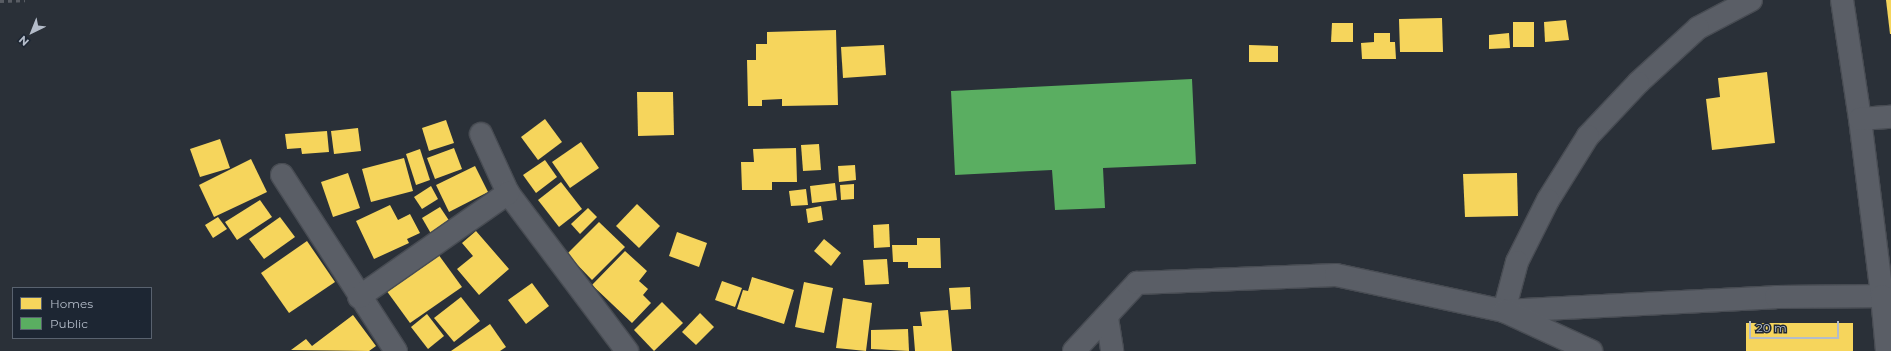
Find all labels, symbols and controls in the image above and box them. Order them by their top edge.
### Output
north arrow [12,12,52,52]
text: N [16,33,32,49]
legend [12,287,152,339]
text: Homes [50,296,93,311]
scale bar [1751,313,1841,339]
text: Public [50,316,88,331]
text: 20 m [1756,320,1787,335]

